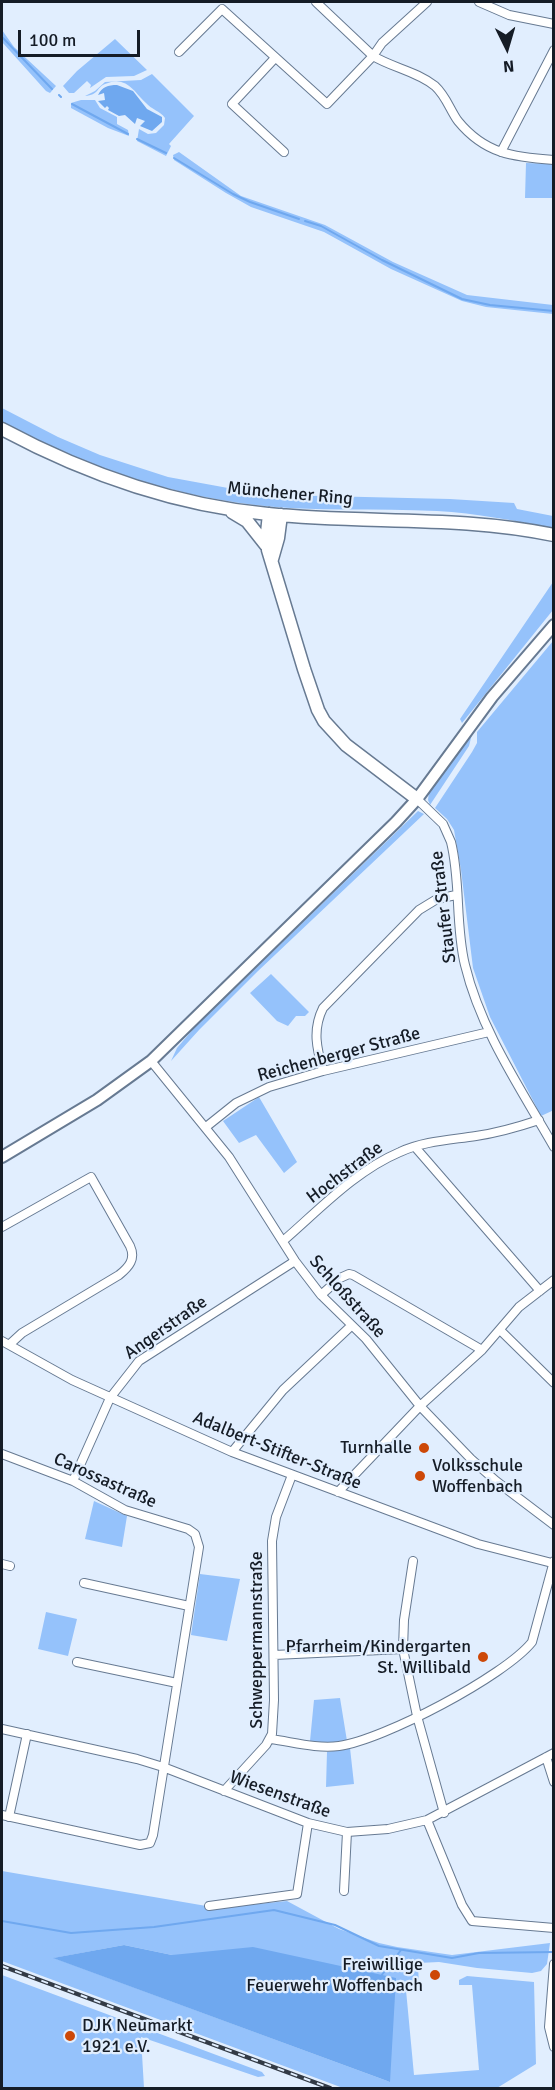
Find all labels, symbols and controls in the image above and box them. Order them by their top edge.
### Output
scale bar [21,18,142,56]
north arrow [477,18,537,78]
text: 100 m [29,29,76,51]
text: N [502,55,515,76]
street label: Münchener Ring [226,478,354,510]
street label: Staufer Straße [426,850,462,964]
street label: Reichenberger Straße [255,1023,423,1087]
street label: Hochstraße [303,1137,387,1209]
street label: Schloßstraße [304,1251,390,1343]
street label: Angerstraße [120,1292,212,1364]
street label: Adalbert-Stifter-Straße [190,1407,364,1495]
place label: Turnhalle [340,1437,412,1459]
marker: Turnhalle [417,1441,431,1455]
street label: Carossastraße [50,1449,160,1513]
place label: Volksschule Woffenbach [432,1455,523,1498]
marker: Volksschule Woffenbach [413,1469,427,1483]
street label: Schweppermannstraße [246,1551,268,1729]
place label: Pfarrheim/Kindergarten St. Willibald [286,1636,471,1678]
marker: Pfarrheim/Kindergarten St. Willibald [476,1650,490,1664]
street label: Wiesenstraße [227,1767,333,1823]
place label: Freiwillige Feuerwehr Woffenbach [246,1954,423,1996]
marker: Freiwillige Feuerwehr Woffenbach [428,1968,442,1982]
place label: DJK Neumarkt 1921 e.V. [82,2015,193,2058]
marker: DJK Neumarkt 1921 e.V. [63,2029,77,2043]

